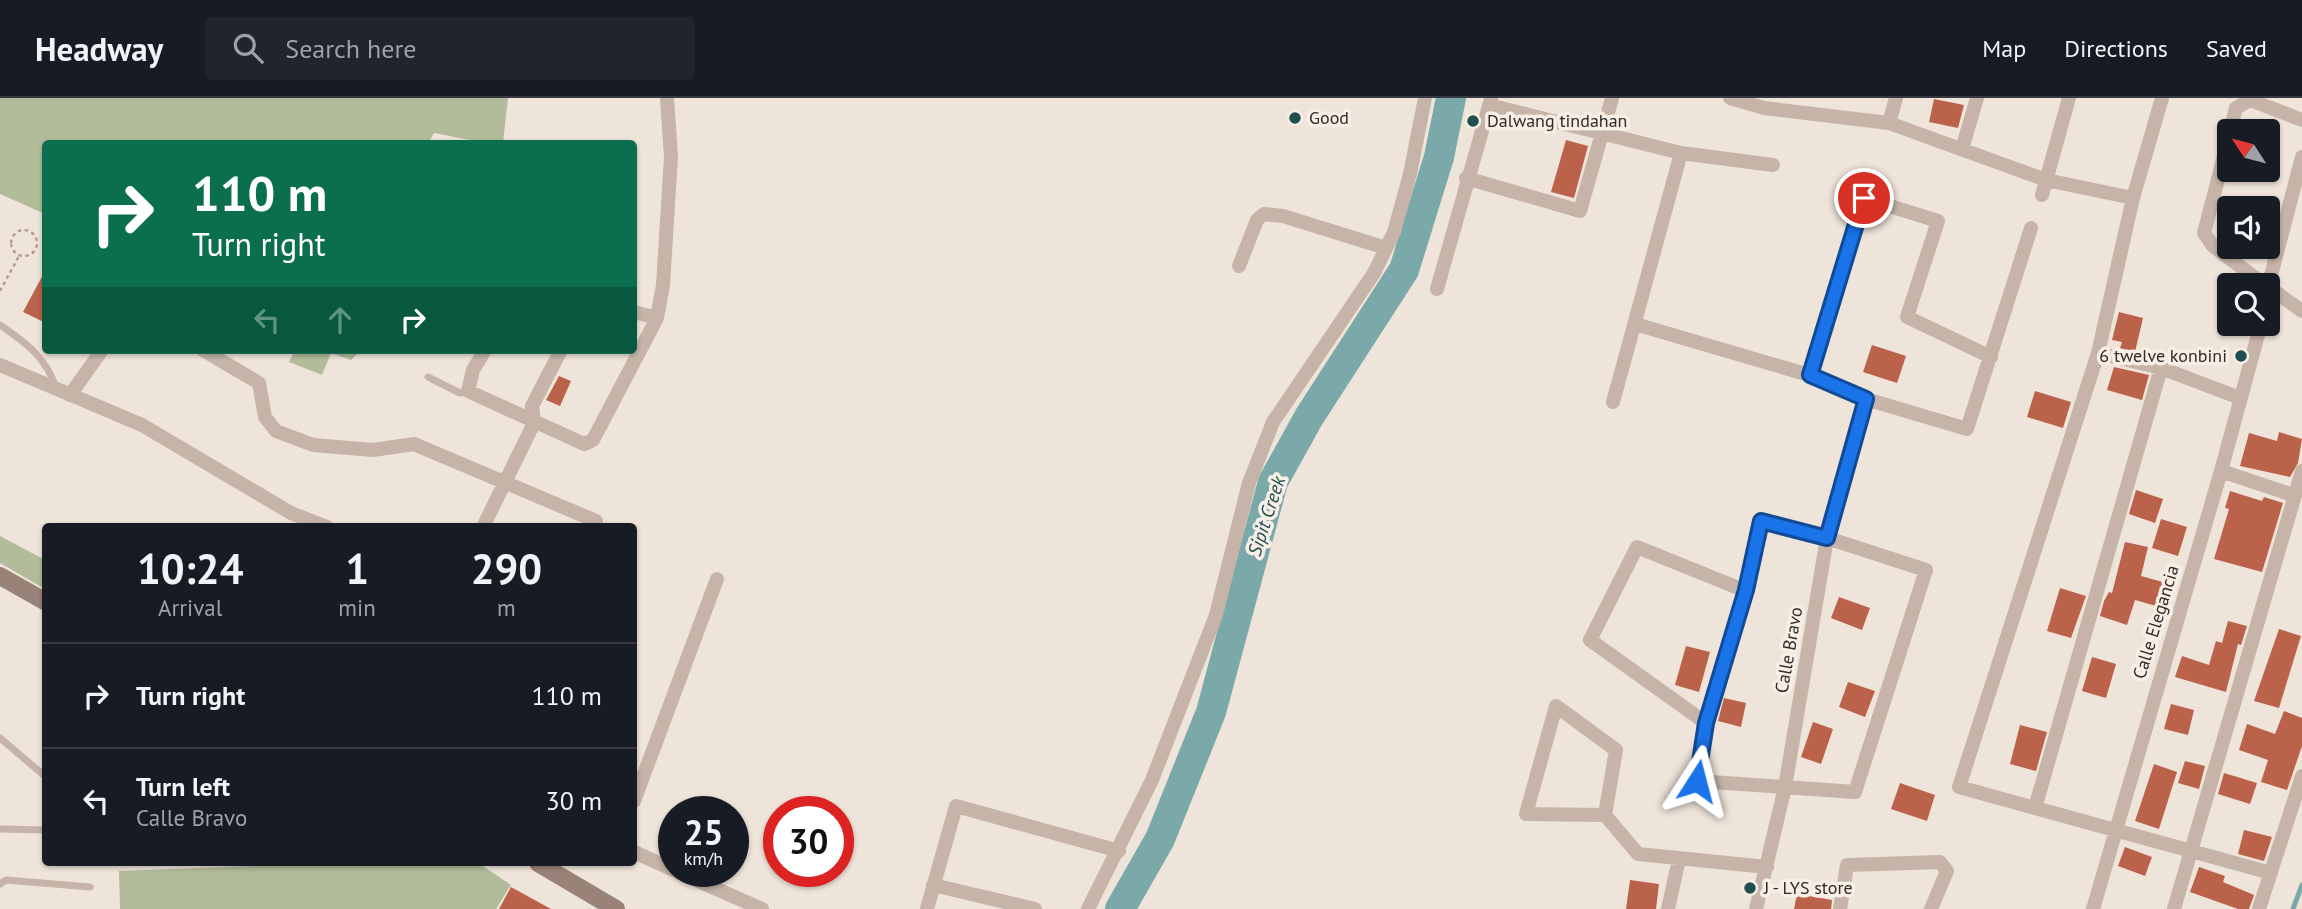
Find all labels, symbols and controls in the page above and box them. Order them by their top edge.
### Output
search box [205,17,695,80]
text: Headway [35,27,163,70]
icon: search [229,29,267,67]
text: Search here [285,32,416,65]
text: Map [1982,33,2026,64]
text: Directions [2064,33,2168,64]
text: Saved [2206,33,2267,64]
place label: Good [1309,106,1349,129]
place label: Dalwang tindahan [1487,109,1627,132]
marker: Good [1287,110,1303,126]
marker: Dalwang tindahan [1465,113,1481,129]
north arrow [2217,119,2280,182]
map controls [2217,119,2280,336]
text: 110 m [192,161,327,225]
icon: right [77,168,168,259]
pin [1834,168,1894,228]
icon: arrive [1845,179,1883,217]
button: sound [2217,196,2280,259]
text: Turn right [192,223,326,265]
button: search [2217,273,2280,336]
icon: left [248,301,286,339]
icon: ahead [321,301,359,339]
icon: right [394,301,432,339]
place label: 6 twelve konbini [2099,344,2227,367]
marker: 6 twelve konbini [2233,348,2249,364]
water label: Sipit Creek [1242,472,1291,559]
text: 10:24 [137,541,243,596]
text: 1 [345,541,369,596]
text: 290 [471,541,542,596]
street label: Calle Elegancia [2127,562,2184,681]
text: Arrival [158,593,222,622]
text: min [338,593,376,622]
text: m [497,593,516,622]
street label: Calle Bravo [1770,605,1807,695]
icon: right [77,677,115,715]
text: Turn right [136,679,245,712]
text: 110 m [531,679,602,712]
position arrow [1660,744,1734,818]
text: Turn left [136,770,230,803]
icon: left [77,782,115,820]
text: 30 m [546,784,602,817]
speed limit sign: 30 [763,796,854,887]
text: Calle Bravo [136,803,247,832]
text: 25 [684,809,723,855]
text: km/h [684,847,723,870]
place label: J - LYS store [1763,876,1853,899]
marker: J - LYS store [1742,880,1758,896]

